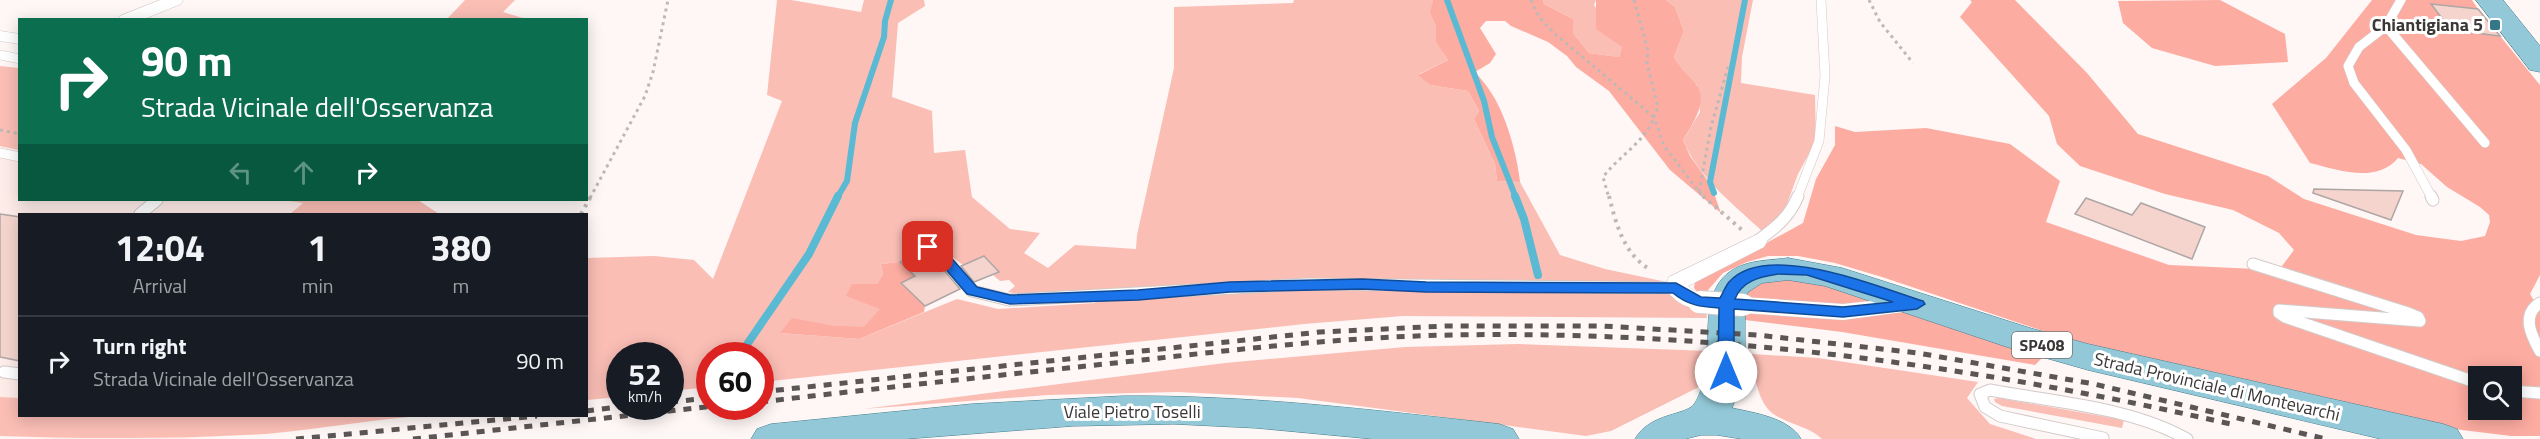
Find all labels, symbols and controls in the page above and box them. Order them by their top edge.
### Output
place label: Chiantigiana 5 [2372,11,2483,38]
marker: Chiantigiana 5 [2488,18,2502,32]
text: 90 m [141,28,233,92]
icon: right [42,42,120,120]
text: Strada Vicinale dell'Osservanza [141,86,493,127]
icon: left [224,156,257,189]
icon: ahead [287,156,320,189]
icon: right [350,156,383,189]
text: 12:04 [115,220,205,275]
text: 1 [308,220,328,275]
text: 380 [431,220,491,275]
pin [902,221,953,272]
icon: arrive [911,230,944,263]
text: Arrival [133,270,187,301]
text: min [302,270,334,301]
text: m [452,270,469,301]
text: Turn right [93,329,187,363]
road number: SP408 [2012,332,2072,358]
position arrow [1694,340,1758,404]
speed limit sign: 60 [696,342,774,420]
text: 90 m [516,344,564,378]
icon: right [42,345,75,378]
street label: Strada Provinciale di Montevarchi [2091,345,2343,428]
text: 52 [628,351,662,397]
text: Strada Vicinale dell'Osservanza [93,363,354,394]
map controls [2468,366,2522,420]
button: search [2468,366,2522,420]
text: km/h [628,385,662,408]
street label: Viale Pietro Toselli [1063,398,1201,425]

